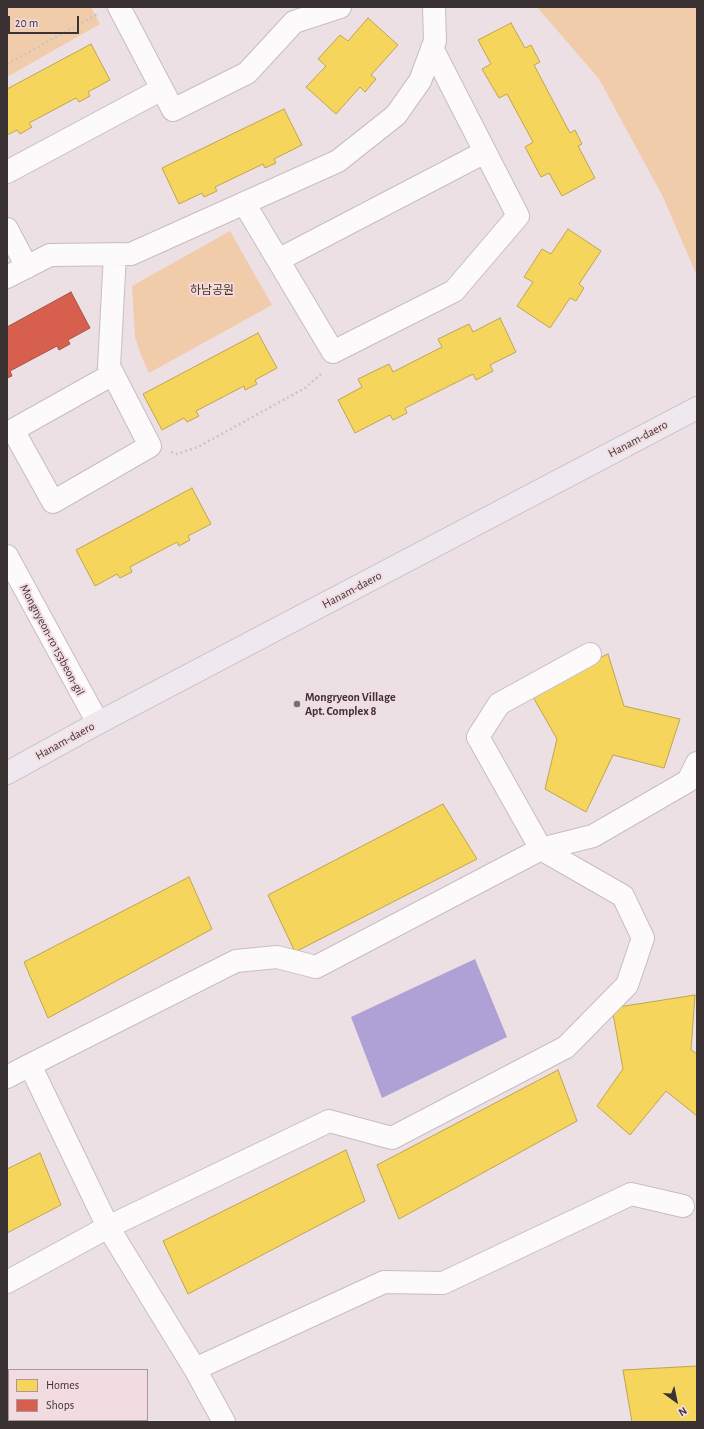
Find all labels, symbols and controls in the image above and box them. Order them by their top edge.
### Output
scale bar [10,8,81,34]
text: 20 m [15,17,38,29]
park label: 하남공원 [190,283,234,297]
street label: Hanam-daero [606,417,670,461]
street label: Hanam-daero [320,568,384,612]
street label: Mongnyeon-ro 153beon-gil [17,582,87,698]
place label: Mongryeon Village Apt. Complex 8 [305,690,396,718]
marker: Mongryeon Village Apt. Complex 8 [292,699,302,709]
street label: Hanam-daero [33,719,97,763]
legend [8,1369,148,1421]
text: Homes [46,1379,79,1391]
north arrow [656,1381,696,1421]
text: Shops [46,1399,74,1411]
text: N [677,1405,689,1418]

